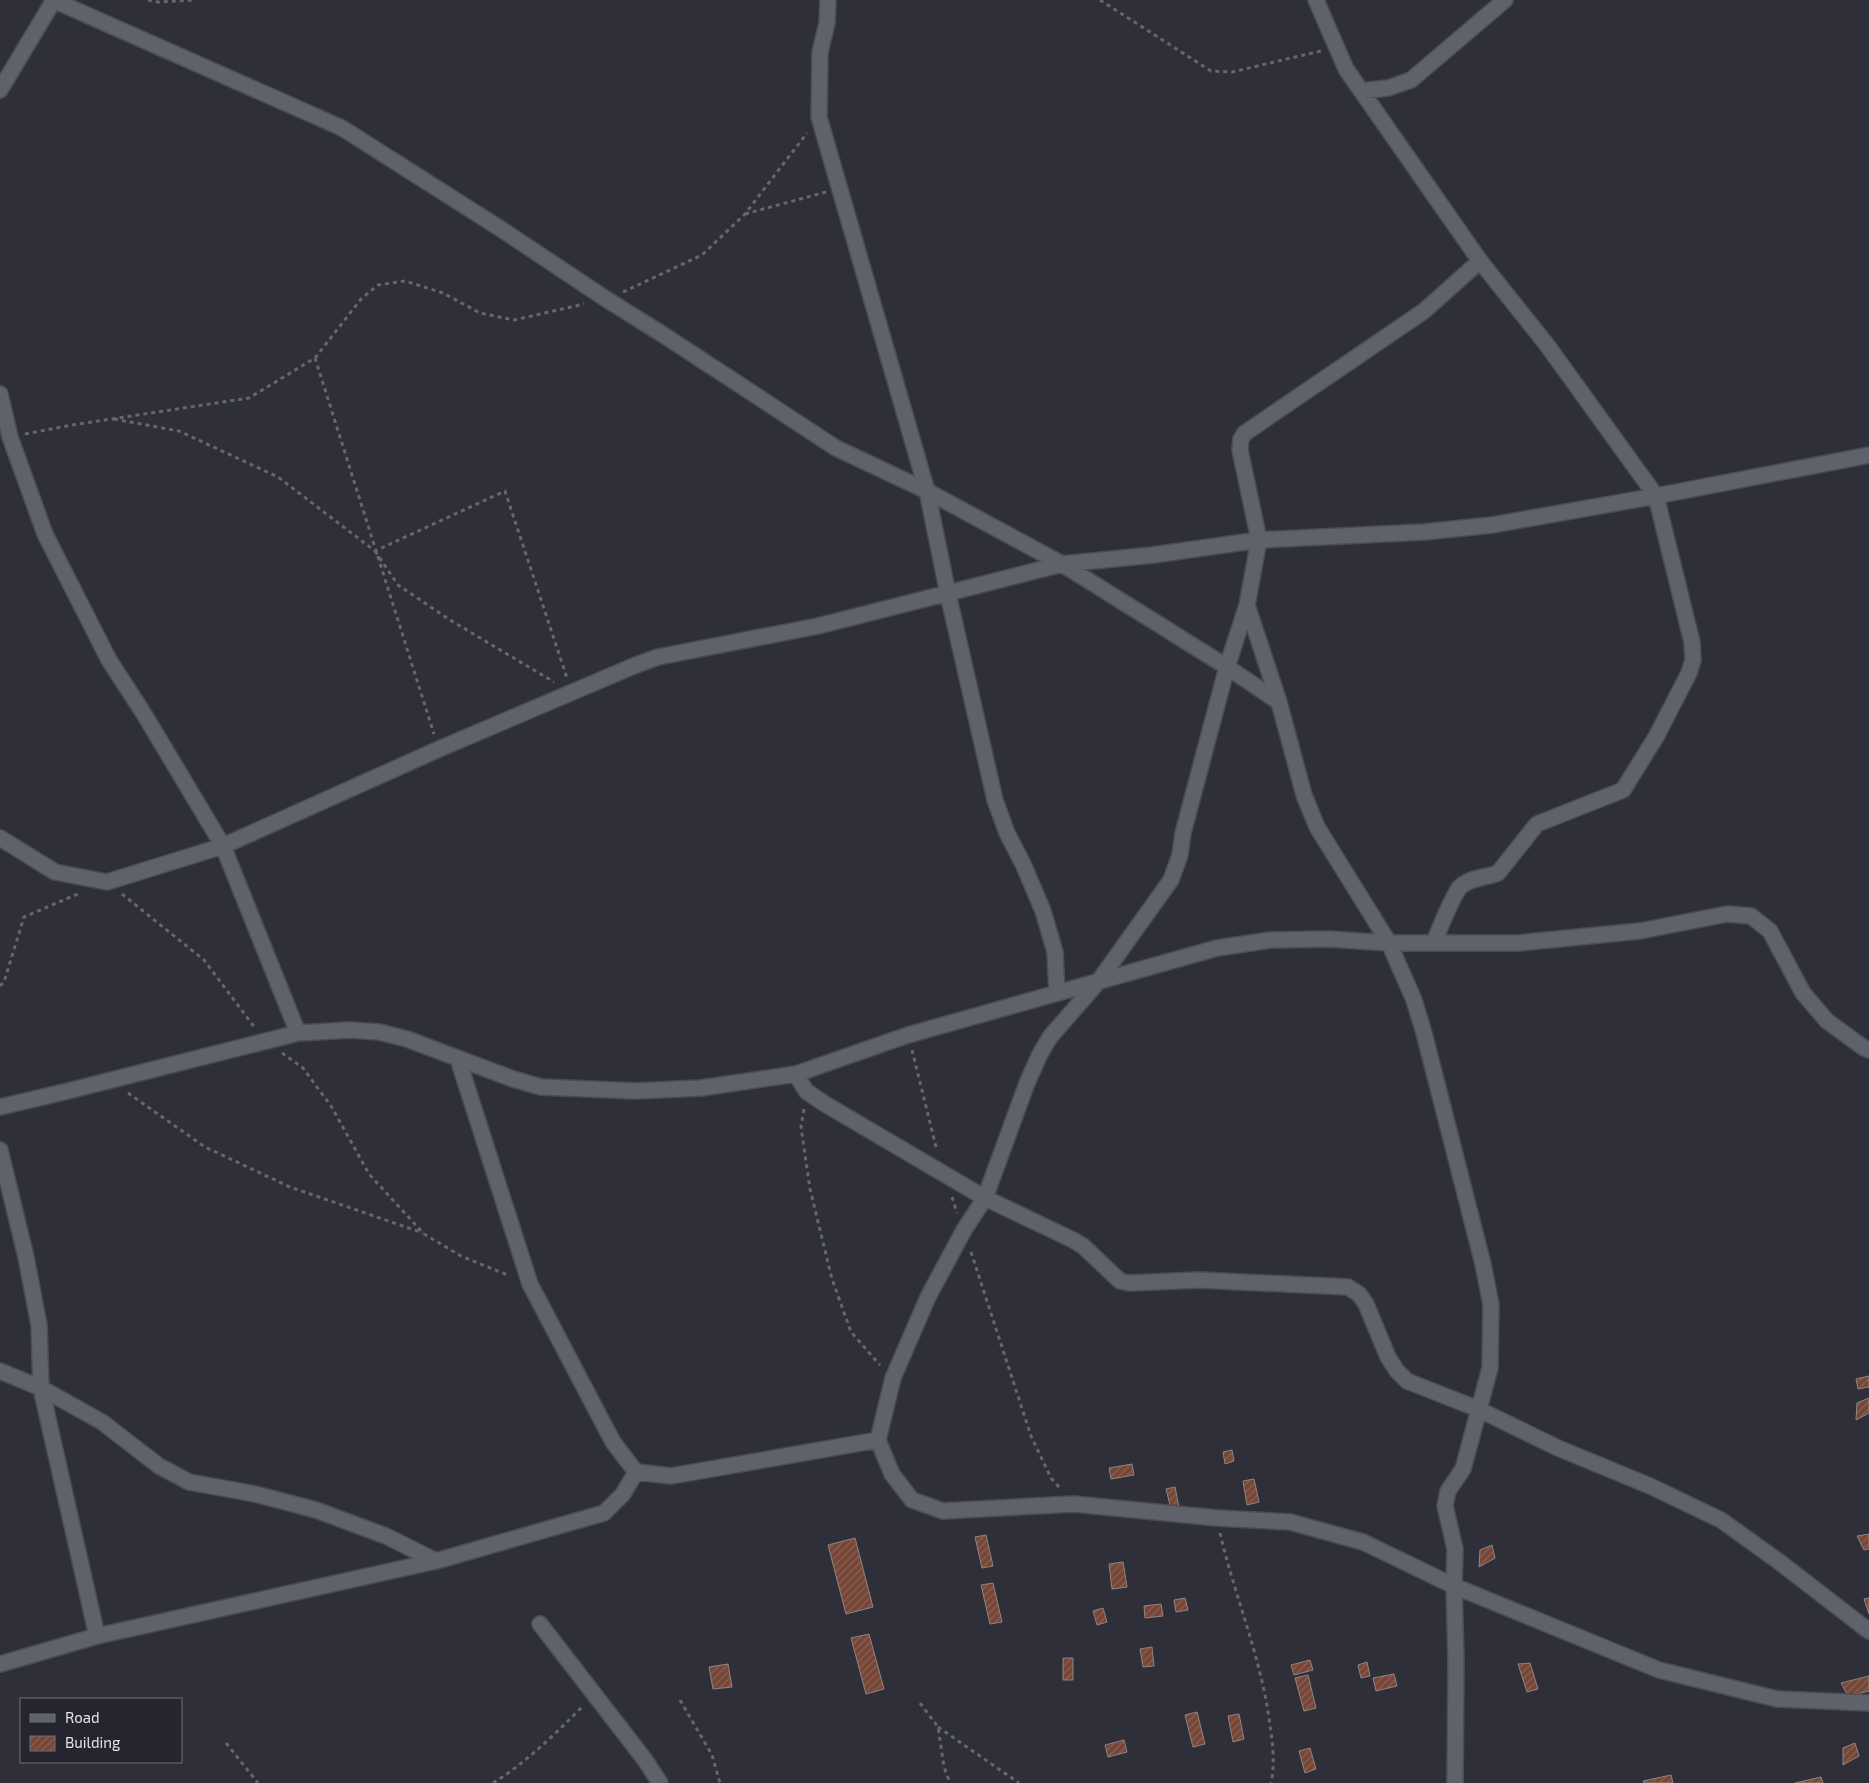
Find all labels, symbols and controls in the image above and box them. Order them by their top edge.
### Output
legend [20,1698,182,1763]
text: Road [65,1708,100,1726]
text: Building [65,1733,121,1751]

